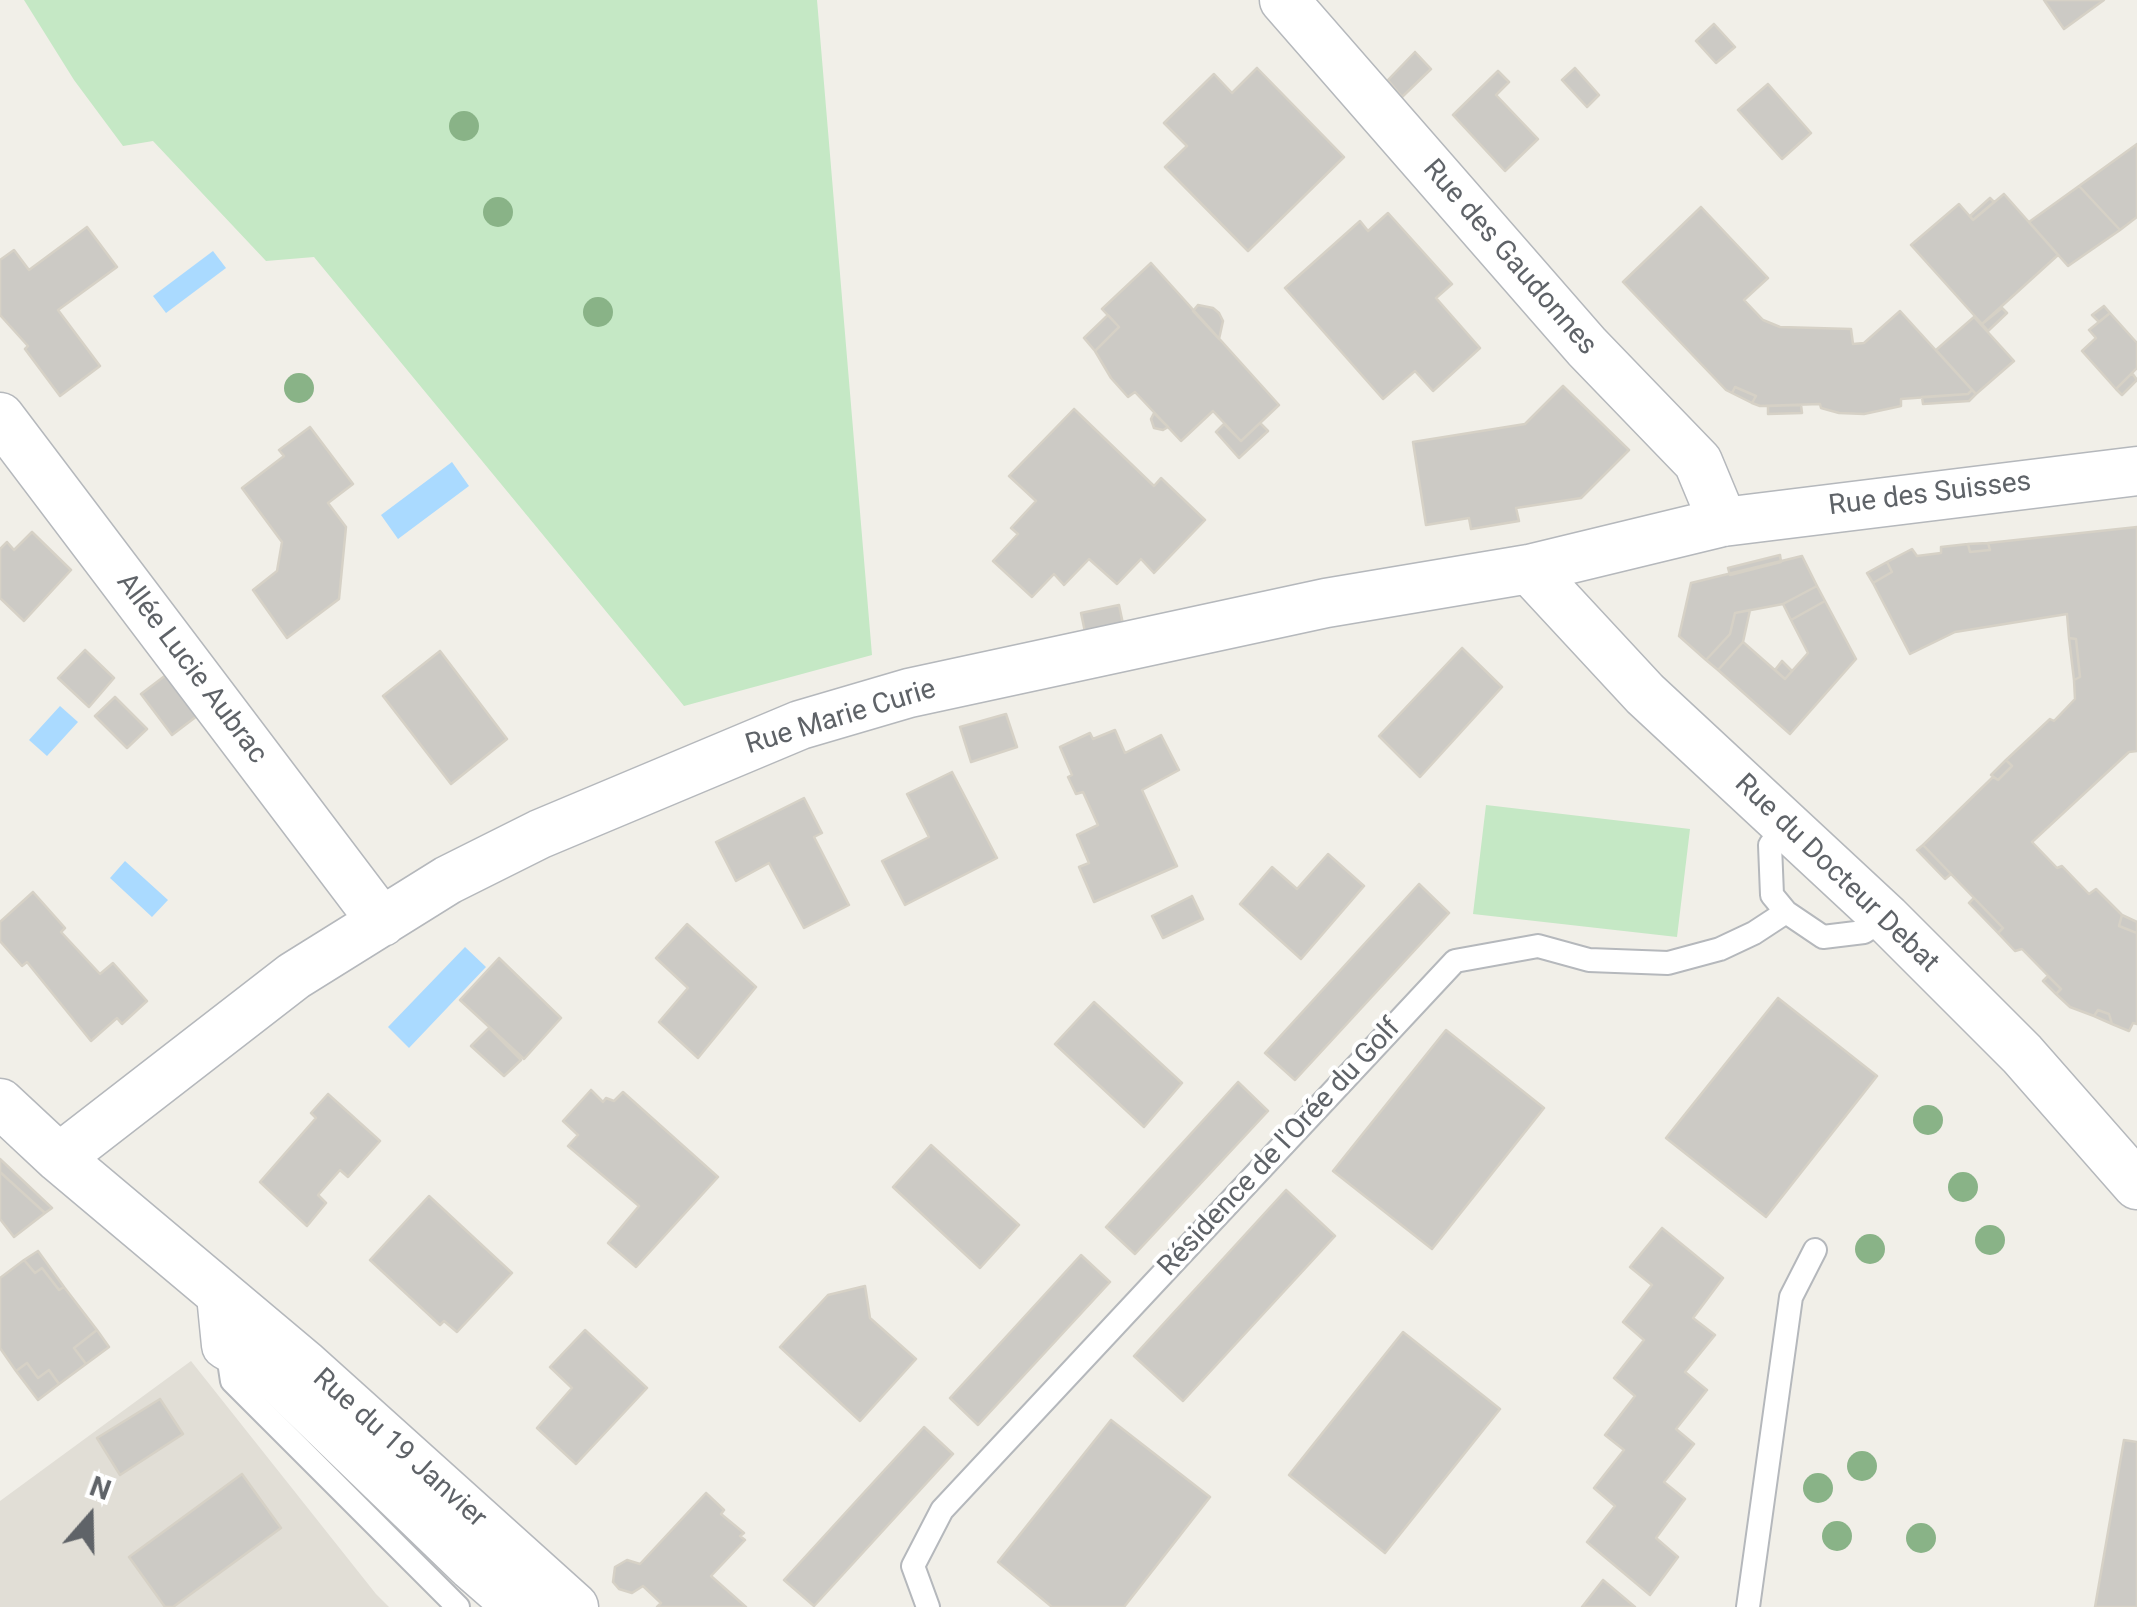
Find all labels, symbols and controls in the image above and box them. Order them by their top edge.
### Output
street label: Rue des Gaudonnes [1415,153,1603,363]
street label: Rue des Suisses [1827,466,2033,524]
street label: Allée Lucie Aubrac [108,567,274,771]
street label: Rue Marie Curie [742,673,940,763]
street label: Rue du Docteur Debat [1727,768,1945,980]
street label: Résidence de l'Orée du Golf [1152,1012,1408,1284]
street label: Rue du 19 Janvier [305,1362,493,1536]
north arrow [40,1467,140,1567]
text: N [85,1469,115,1507]

